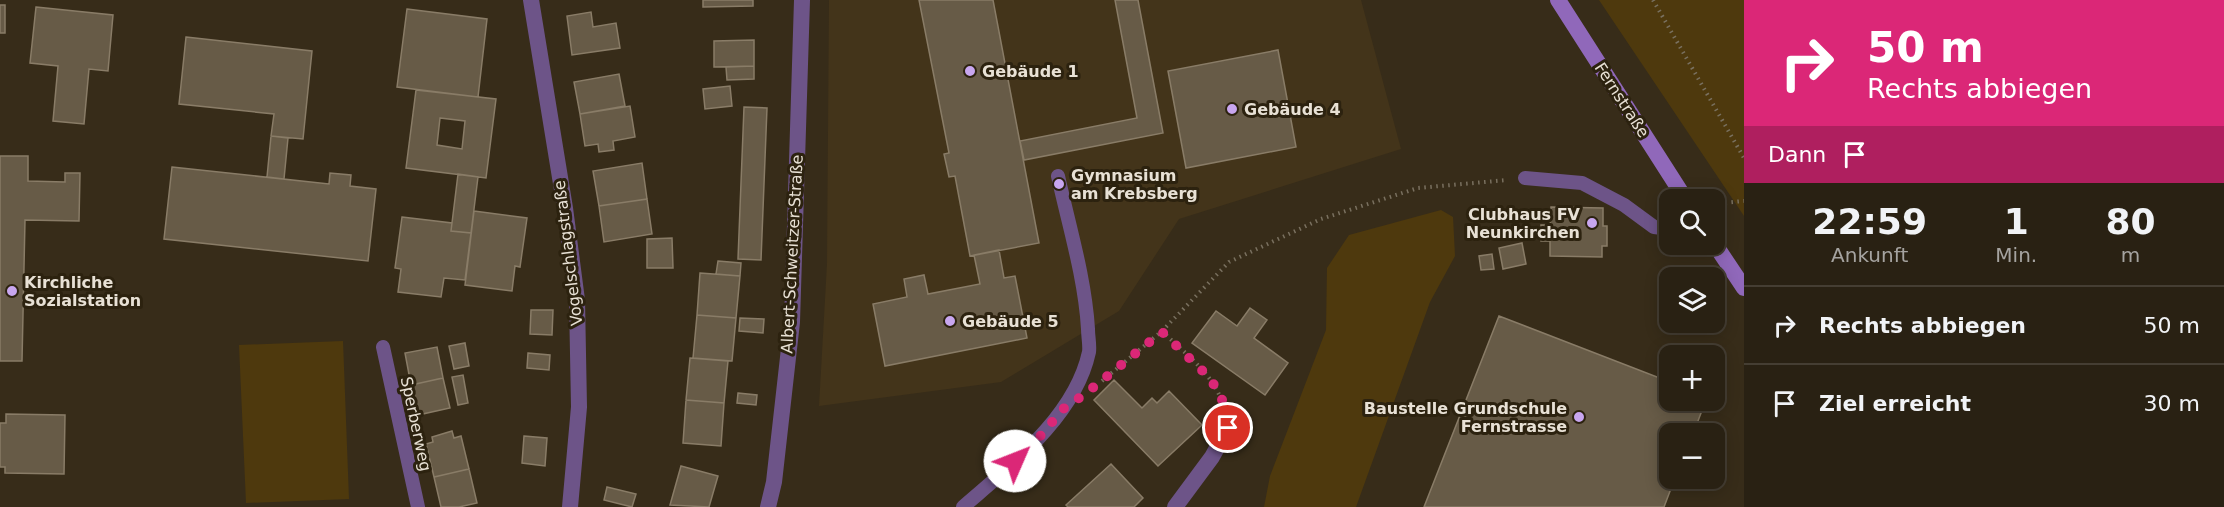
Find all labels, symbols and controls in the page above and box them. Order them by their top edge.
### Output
text: 50 m [1867,23,1984,72]
icon: right [1768,24,1846,102]
street label: Fernstraße [1591,59,1653,141]
place label: Gebäude 1 [982,62,1079,81]
marker: Gebäude 1 [963,64,977,78]
text: Rechts abbiegen [1867,73,2092,104]
place label: Gebäude 4 [1244,100,1341,119]
marker: Gebäude 4 [1225,102,1239,116]
icon: arrive [1838,138,1871,171]
text: Dann [1768,142,1826,167]
street label: Albert-Schweitzer-Straße [777,154,807,354]
place label: Gymnasium am Krebsberg [1071,166,1198,203]
marker: Gymnasium am Krebsberg [1052,177,1066,191]
street label: Vogelschlagstraße [550,179,586,327]
map controls [1659,189,1725,489]
button: search [1659,189,1725,255]
text: 22:59 [1812,201,1927,242]
text: 1 [2004,201,2029,242]
text: 80 [2106,201,2156,242]
place label: Clubhaus FV Neunkirchen [1466,205,1581,242]
marker: Clubhaus FV Neunkirchen [1585,216,1599,230]
text: Ankunft [1831,243,1908,267]
text: Min. [1995,243,2037,267]
text: m [2121,243,2140,267]
button: layers [1659,267,1725,333]
place label: Kirchliche Sozialstation [24,273,141,310]
marker: Kirchliche Sozialstation [5,284,19,298]
icon: right [1768,309,1801,342]
place label: Gebäude 5 [962,312,1059,331]
text: Rechts abbiegen [1819,313,2026,338]
text: 50 m [2144,313,2200,338]
marker: Gebäude 5 [943,314,957,328]
button: + [1659,345,1725,411]
street label: Sperberweg [397,375,435,473]
icon: arrive [1768,387,1801,420]
text: Ziel erreicht [1819,391,1971,416]
text: 30 m [2144,391,2200,416]
place label: Baustelle Grundschule Fernstrasse [1364,399,1567,436]
pin [1202,402,1253,453]
marker: Baustelle Grundschule Fernstrasse [1572,410,1586,424]
icon: arrive [1211,411,1244,444]
button: − [1659,423,1725,489]
position arrow [983,429,1047,493]

